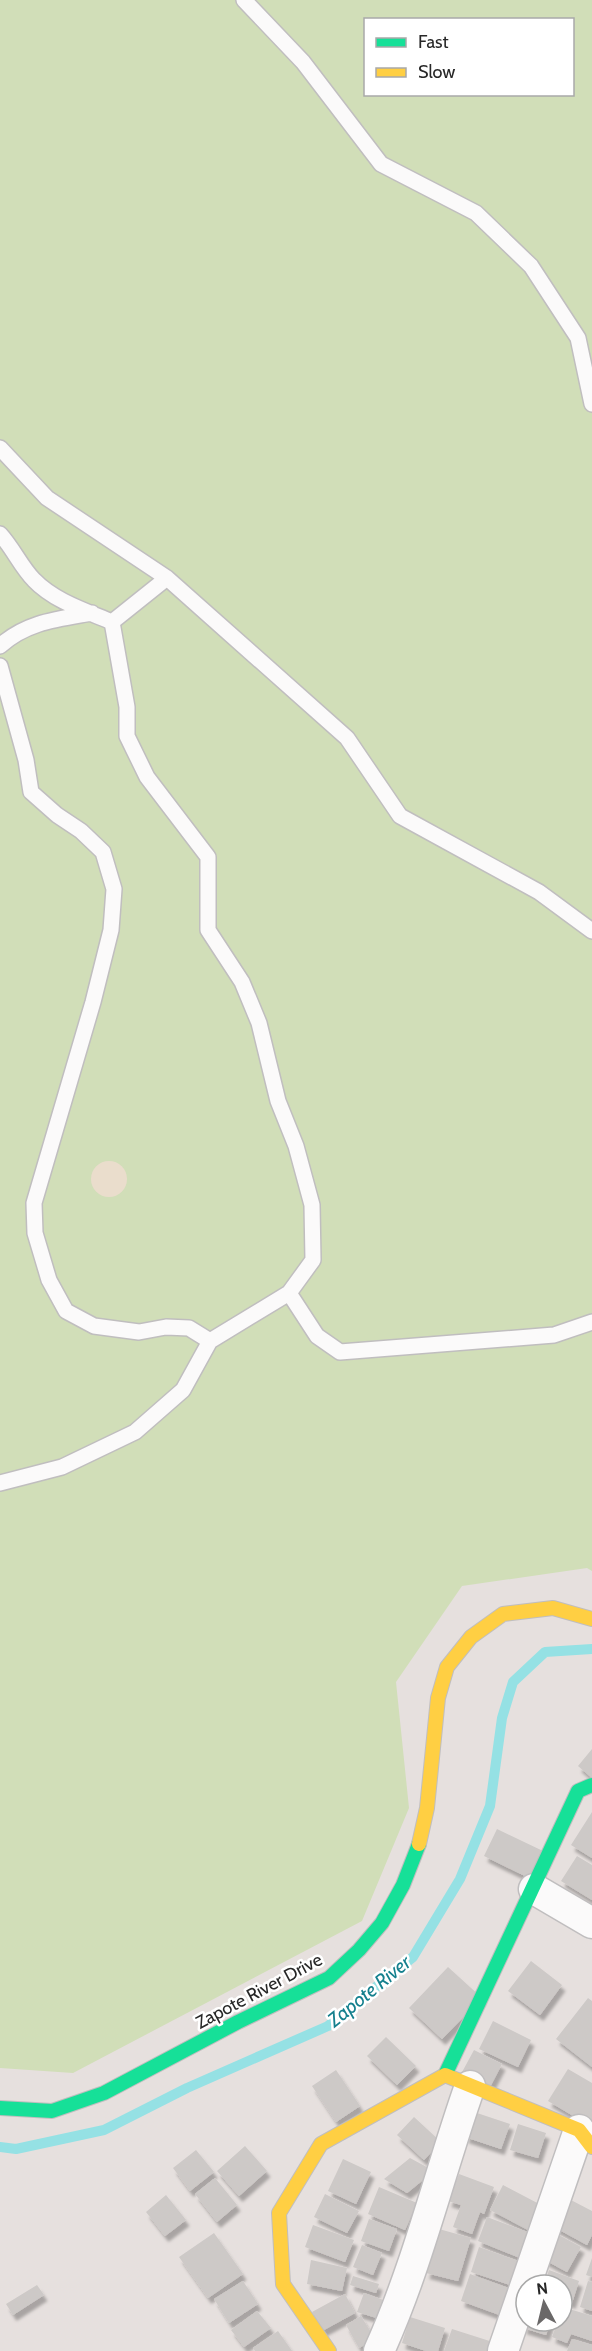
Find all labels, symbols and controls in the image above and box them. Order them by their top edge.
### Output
legend [364,18,574,96]
text: Fast [418,31,449,53]
text: Slow [418,61,455,83]
street label: Zapote River Drive [192,1948,326,2034]
water label: Zapote River [322,1950,416,2032]
north arrow [514,2273,574,2333]
text: N [535,2278,549,2299]

